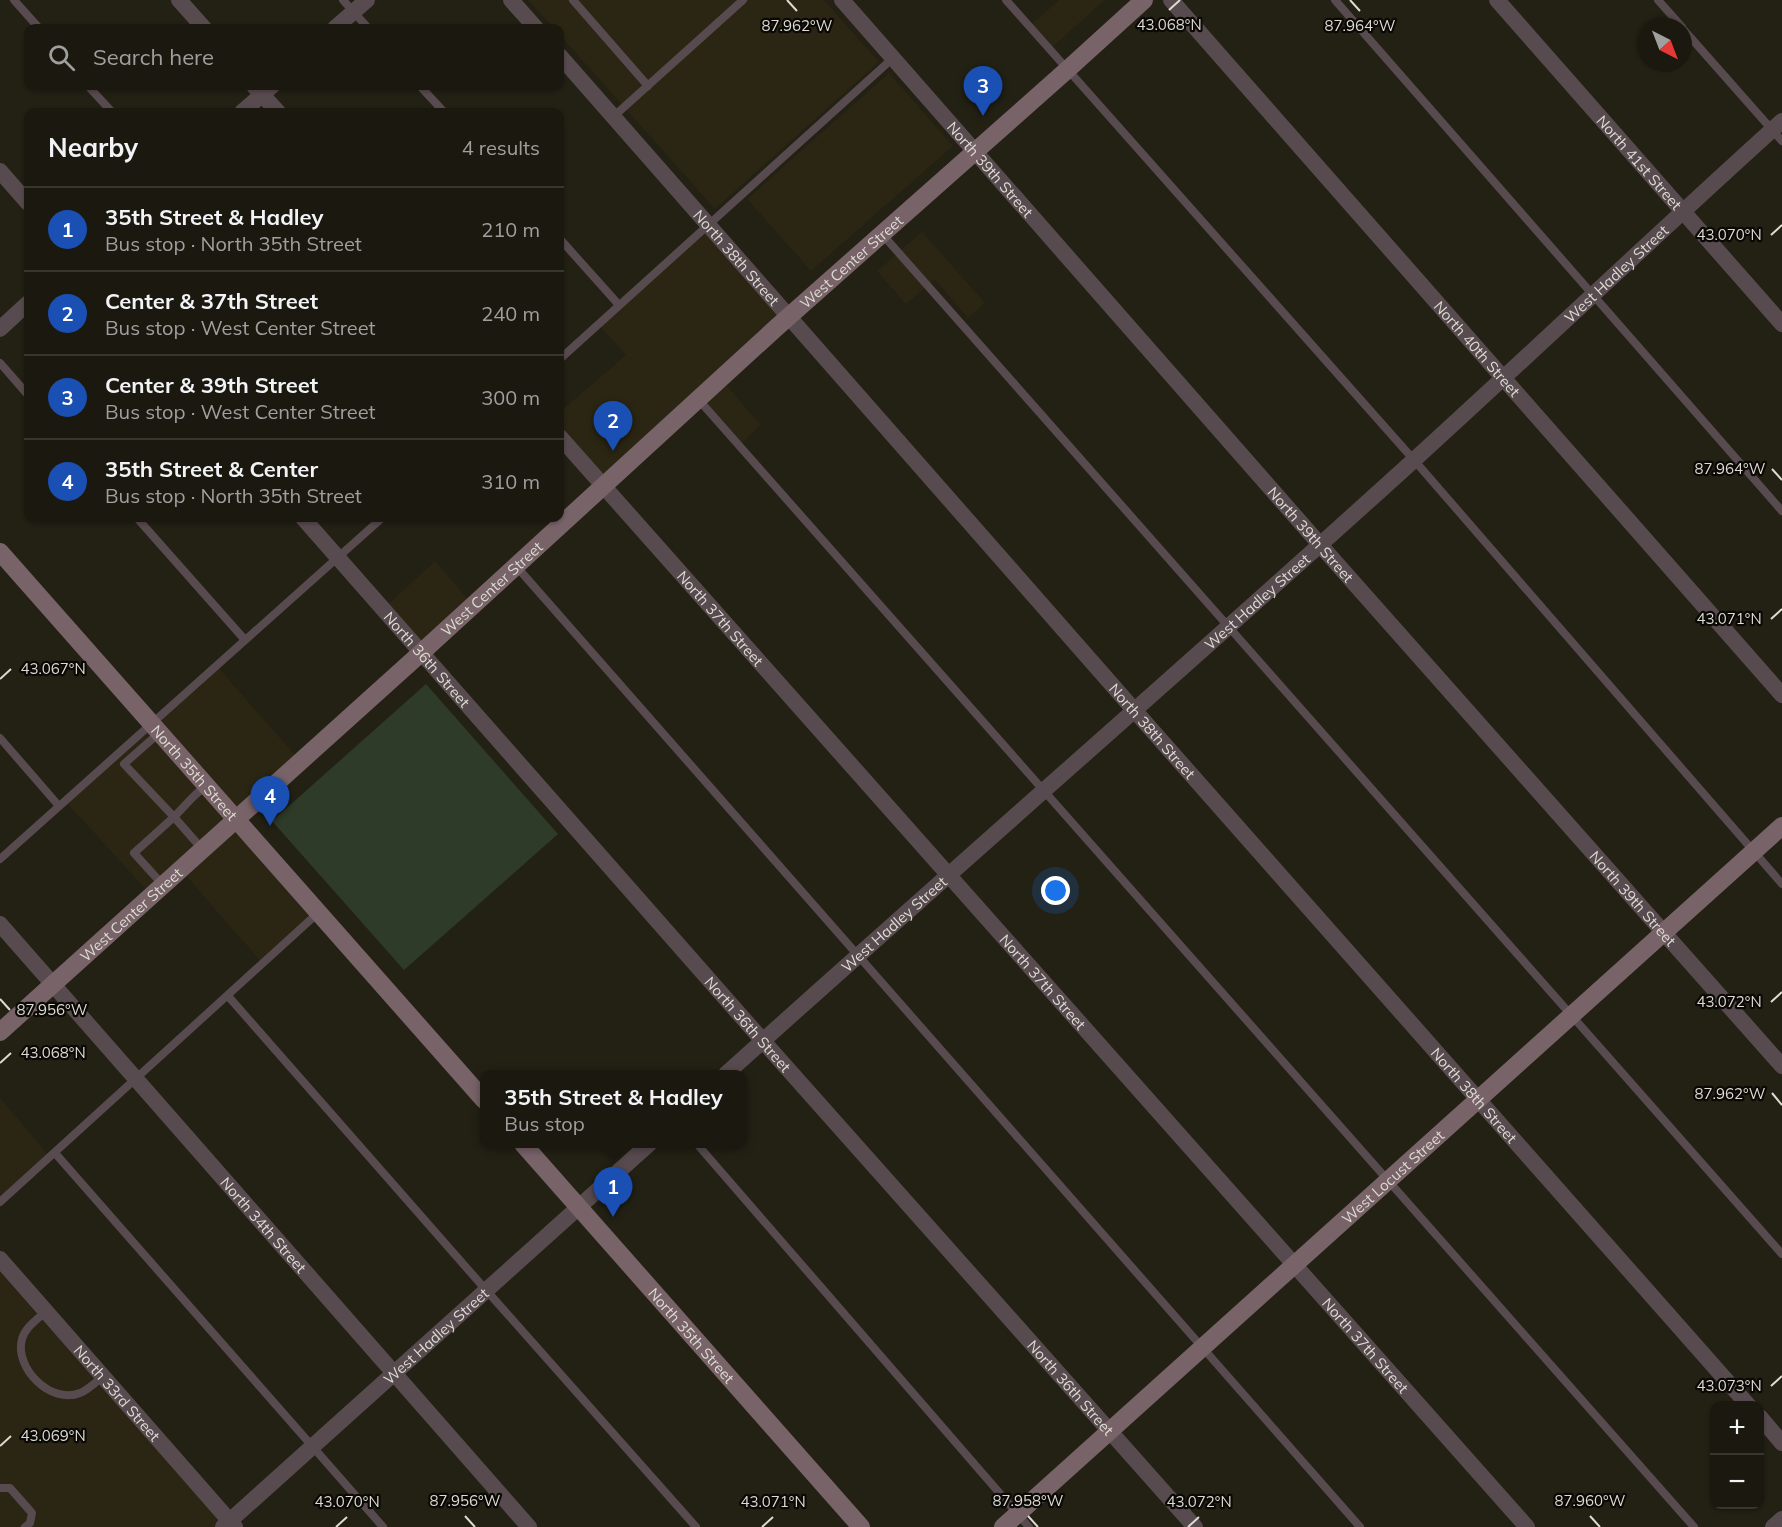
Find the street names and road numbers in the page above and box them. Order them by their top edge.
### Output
street label: North 41st Street [1593,111,1686,213]
street label: North 39th Street [943,117,1038,221]
street label: North 38th Street [690,206,784,309]
street label: West Center Street [795,211,906,312]
street label: West Hadley Street [1560,221,1672,326]
street label: North 40th Street [1430,297,1525,400]
street label: North 39th Street [1264,483,1358,586]
street label: West Center Street [436,537,546,640]
street label: West Hadley Street [1200,549,1314,653]
street label: North 37th Street [673,566,768,670]
street label: North 36th Street [380,607,474,711]
street label: North 38th Street [1105,679,1200,783]
street label: North 35th Street [147,721,242,824]
street label: North 39th Street [1586,847,1681,950]
street label: West Center Street [76,863,186,965]
street label: West Hadley Street [837,872,950,976]
street label: North 37th Street [996,930,1090,1033]
street label: North 36th Street [701,972,795,1076]
street label: North 38th Street [1427,1043,1522,1147]
street label: West Locust Street [1337,1125,1448,1228]
street label: North 34th Street [217,1173,311,1277]
street label: North 35th Street [645,1283,739,1387]
street label: West Hadley Street [379,1284,492,1388]
street label: North 37th Street [1318,1294,1413,1397]
street label: North 36th Street [1024,1336,1118,1439]
street label: North 33rd Street [70,1341,165,1445]

